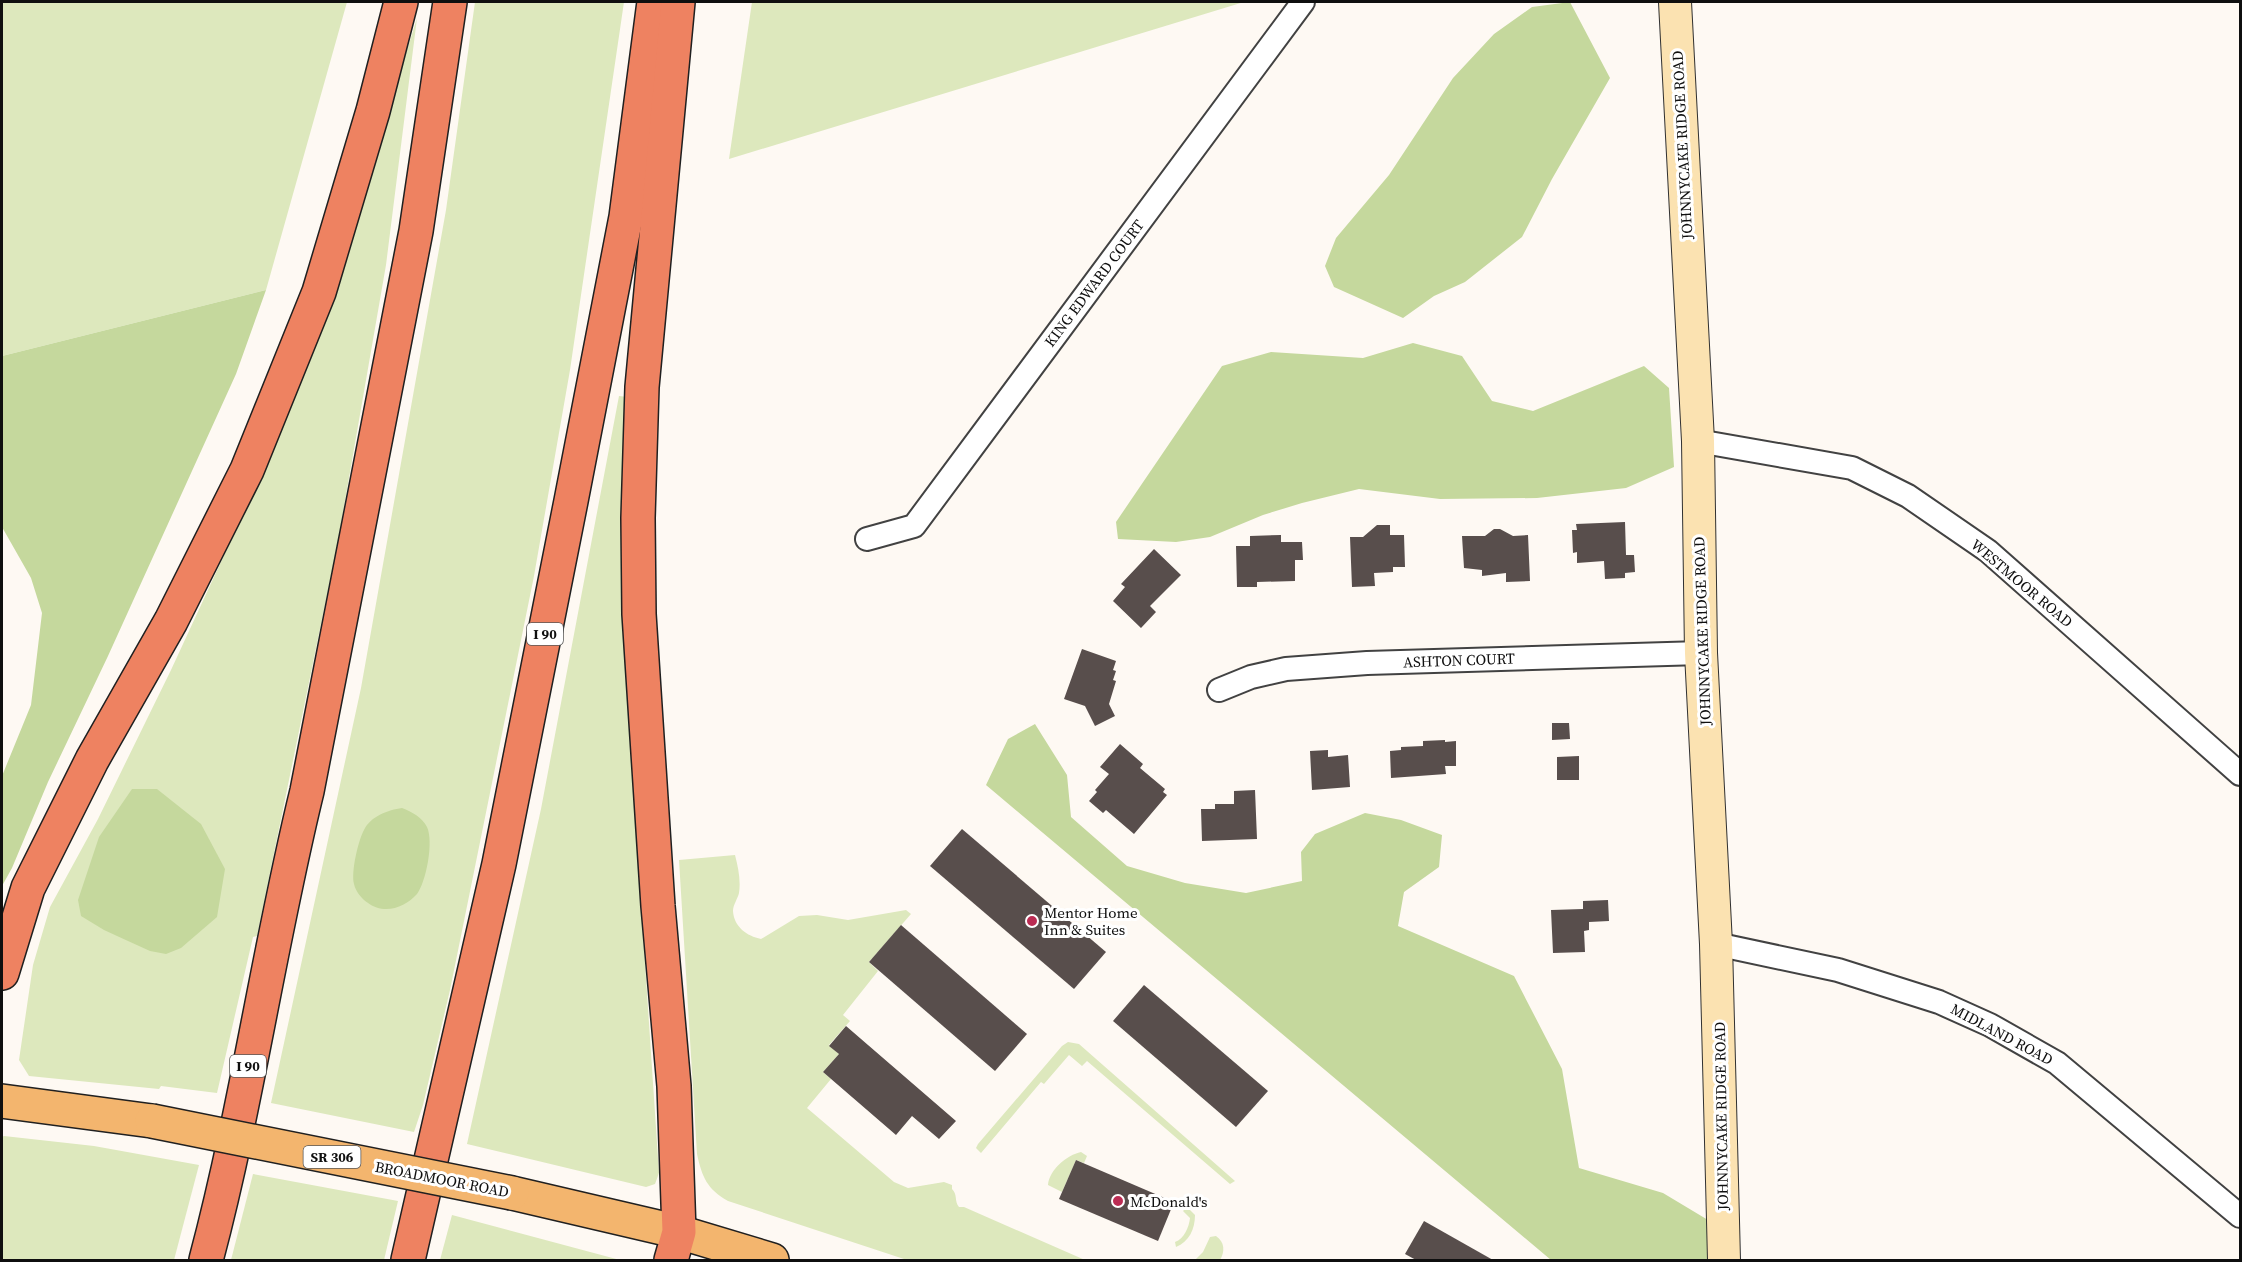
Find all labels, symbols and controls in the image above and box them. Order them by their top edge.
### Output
street label: JOHNNYCAKE RIDGE ROAD [1667,50,1697,241]
street label: KING EDWARD COURT [1039,215,1149,351]
street label: WESTMOOR ROAD [1966,534,2078,632]
street label: JOHNNYCAKE RIDGE ROAD [1688,536,1716,727]
road number: I 90 [527,623,563,645]
street label: ASHTON COURT [1403,648,1515,672]
place label: Mentor Home Inn & Suites [1044,902,1138,940]
marker: Mentor Home Inn & Suites [1025,914,1039,928]
street label: MIDLAND ROAD [1947,998,2057,1070]
street label: JOHNNYCAKE RIDGE ROAD [1709,1021,1733,1212]
road number: I 90 [230,1055,266,1077]
road number: SR 306 [304,1146,360,1168]
street label: BROADMOOR ROAD [373,1156,511,1202]
place label: McDonald's [1130,1191,1207,1212]
marker: McDonald's [1111,1194,1125,1208]

